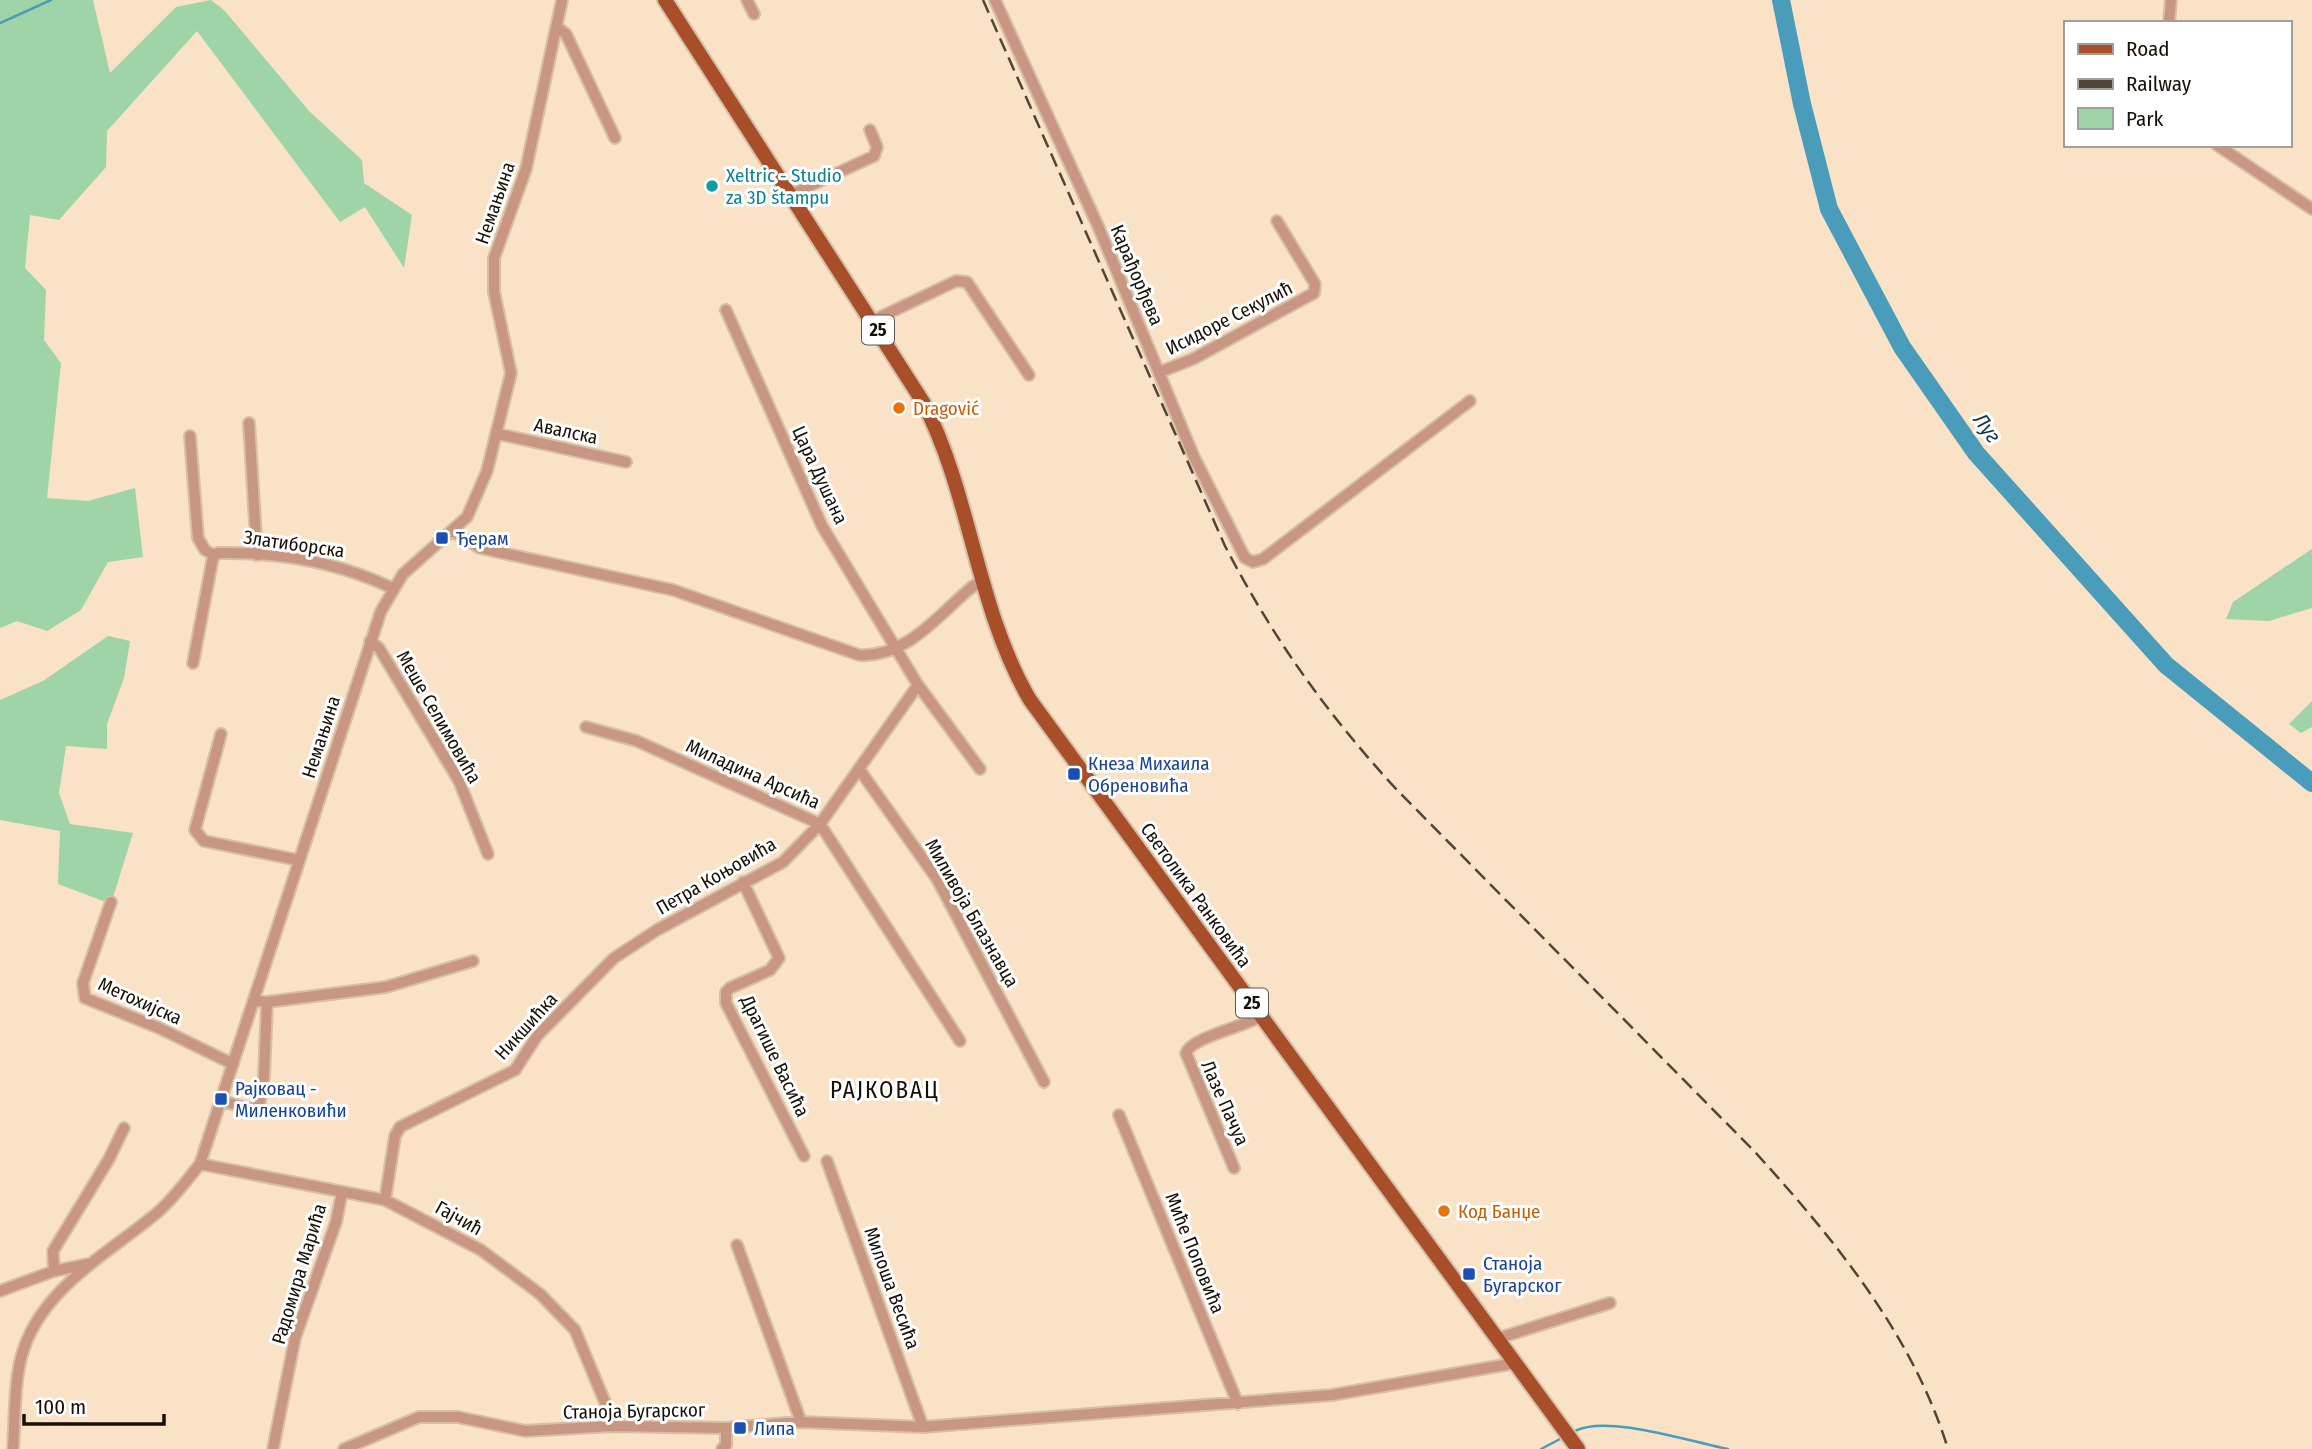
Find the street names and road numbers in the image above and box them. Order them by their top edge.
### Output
street label: Немањина [470,159,520,247]
street label: Карађорђева [1106,221,1168,329]
street label: Исидоре Секулић [1162,276,1296,360]
road number: 25 [862,316,894,344]
street label: Авалска [532,413,600,449]
street label: Цара Душана [787,422,853,528]
street label: Златиборска [242,526,346,562]
street label: Меше Селимовића [392,647,486,787]
street label: Немањина [297,693,345,781]
street label: Миладина Арсића [682,734,824,814]
street label: Светолика Ранковића [1136,818,1256,972]
street label: Петра Коњовића [652,832,780,920]
street label: Миливоја Блазнавца [920,835,1024,991]
street label: Метохијска [95,972,185,1030]
street label: Никшићка [490,988,562,1064]
road number: 25 [1236,988,1268,1018]
street label: Драгише Васића [735,991,814,1120]
street label: Лазе Пачуа [1196,1057,1254,1149]
street label: Миће Поповића [1160,1189,1230,1317]
street label: Гајчић [431,1196,487,1240]
street label: Радомира Марића [267,1201,331,1347]
street label: Милоша Весића [859,1224,925,1352]
street label: Станоја Бугарског [563,1398,706,1424]

